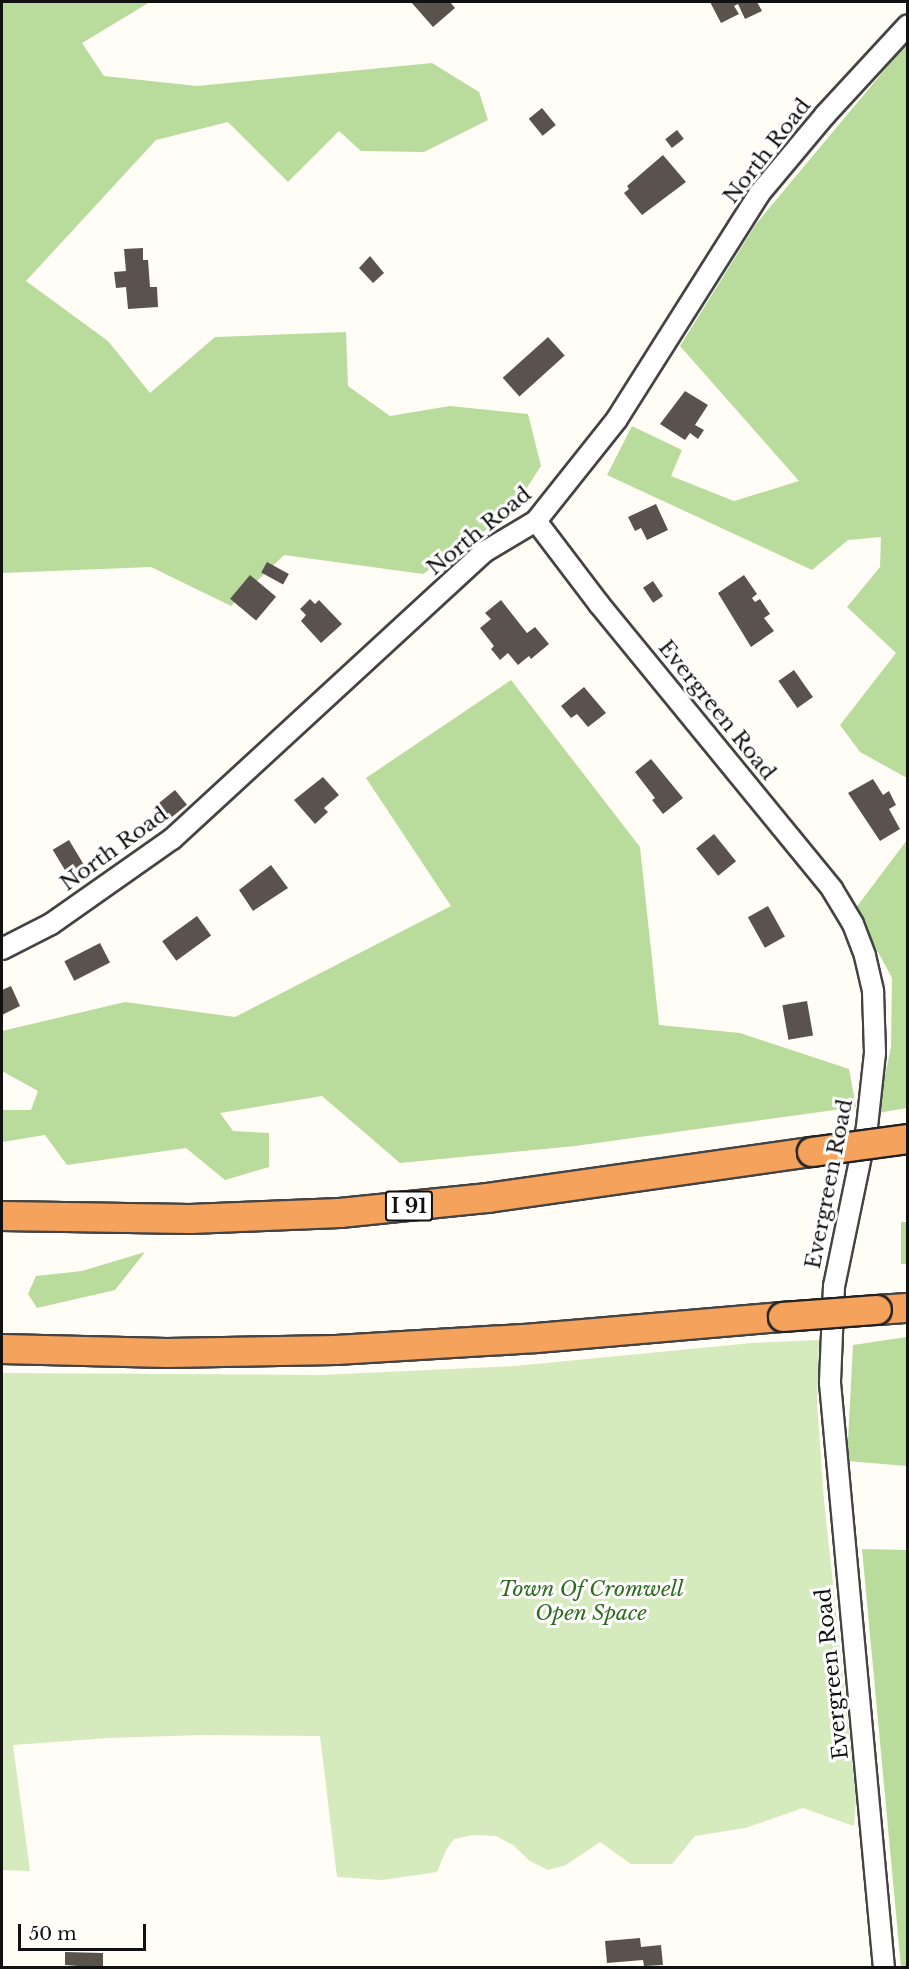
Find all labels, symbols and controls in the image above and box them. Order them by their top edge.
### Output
street label: North Road [718,93,816,209]
street label: North Road [422,481,536,581]
street label: Evergreen Road [653,635,781,785]
street label: North Road [55,802,173,896]
street label: Evergreen Road [800,1097,858,1271]
road number: I 91 [384,1189,434,1223]
park label: Town Of Cromwell Open Space [498,1576,684,1626]
street label: Evergreen Road [810,1587,854,1761]
scale bar [21,1912,148,1950]
text: 50 m [29,1923,77,1945]

